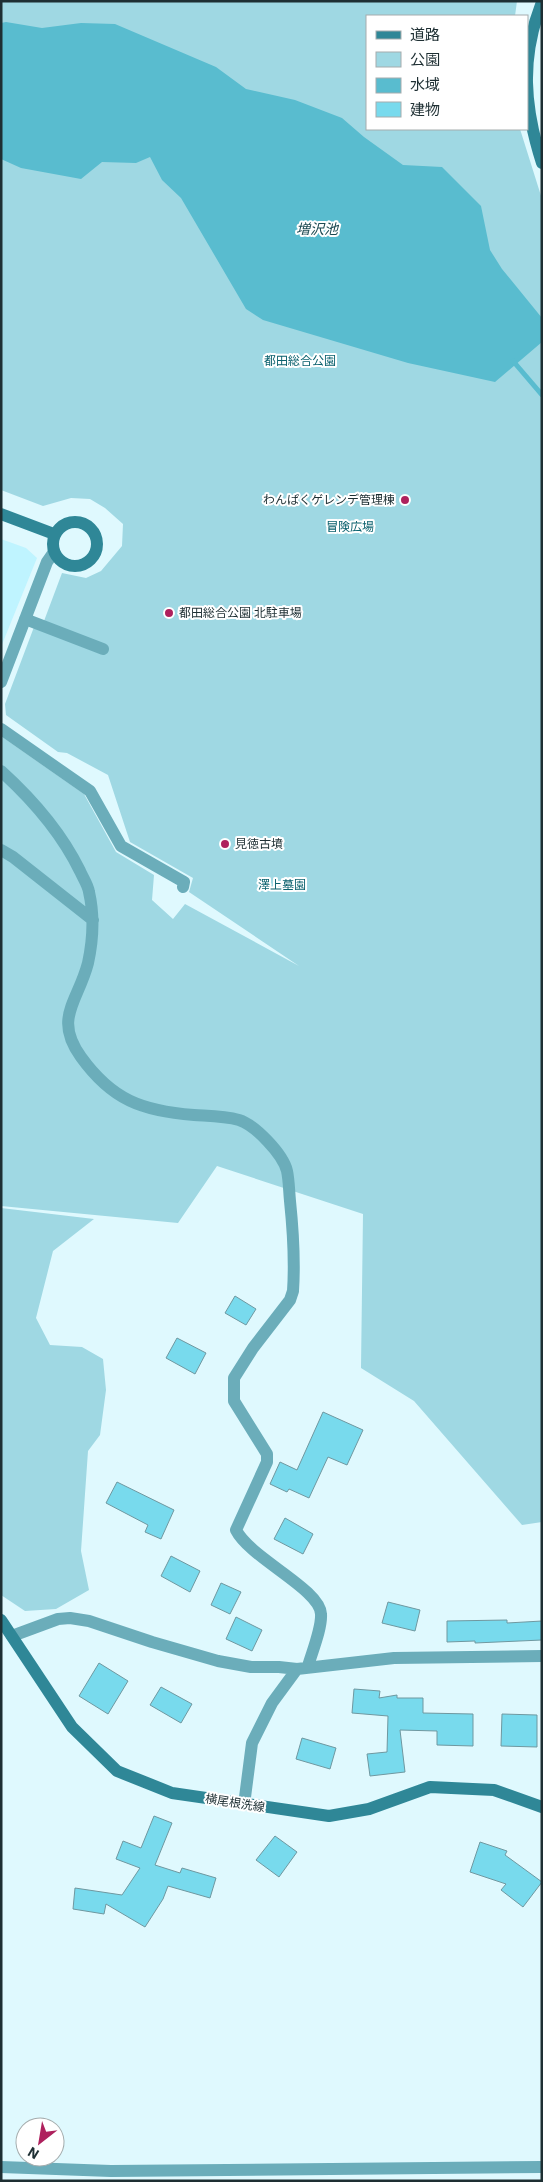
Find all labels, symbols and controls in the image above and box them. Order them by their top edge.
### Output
legend [366,15,528,130]
text: 道路 [410,25,440,44]
text: 公園 [410,50,440,69]
text: 水域 [410,75,440,94]
text: 建物 [410,100,440,119]
water label: 増沢池 [296,220,340,238]
park label: 都田総合公園 [264,353,336,368]
place label: わんぱくゲレンデ管理棟 [263,492,395,507]
marker: わんぱくゲレンデ管理棟 [399,494,411,506]
park label: 冒険広場 [326,519,374,534]
place label: 都田総合公園 北駐車場 [179,605,302,620]
marker: 都田総合公園 北駐車場 [163,607,175,619]
place label: 見徳古墳 [235,836,283,851]
marker: 見徳古墳 [219,838,231,850]
park label: 澤上墓園 [258,877,306,892]
street label: 横尾根洗線 [204,1790,266,1815]
north arrow [15,2117,65,2167]
text: N [24,2143,42,2163]

